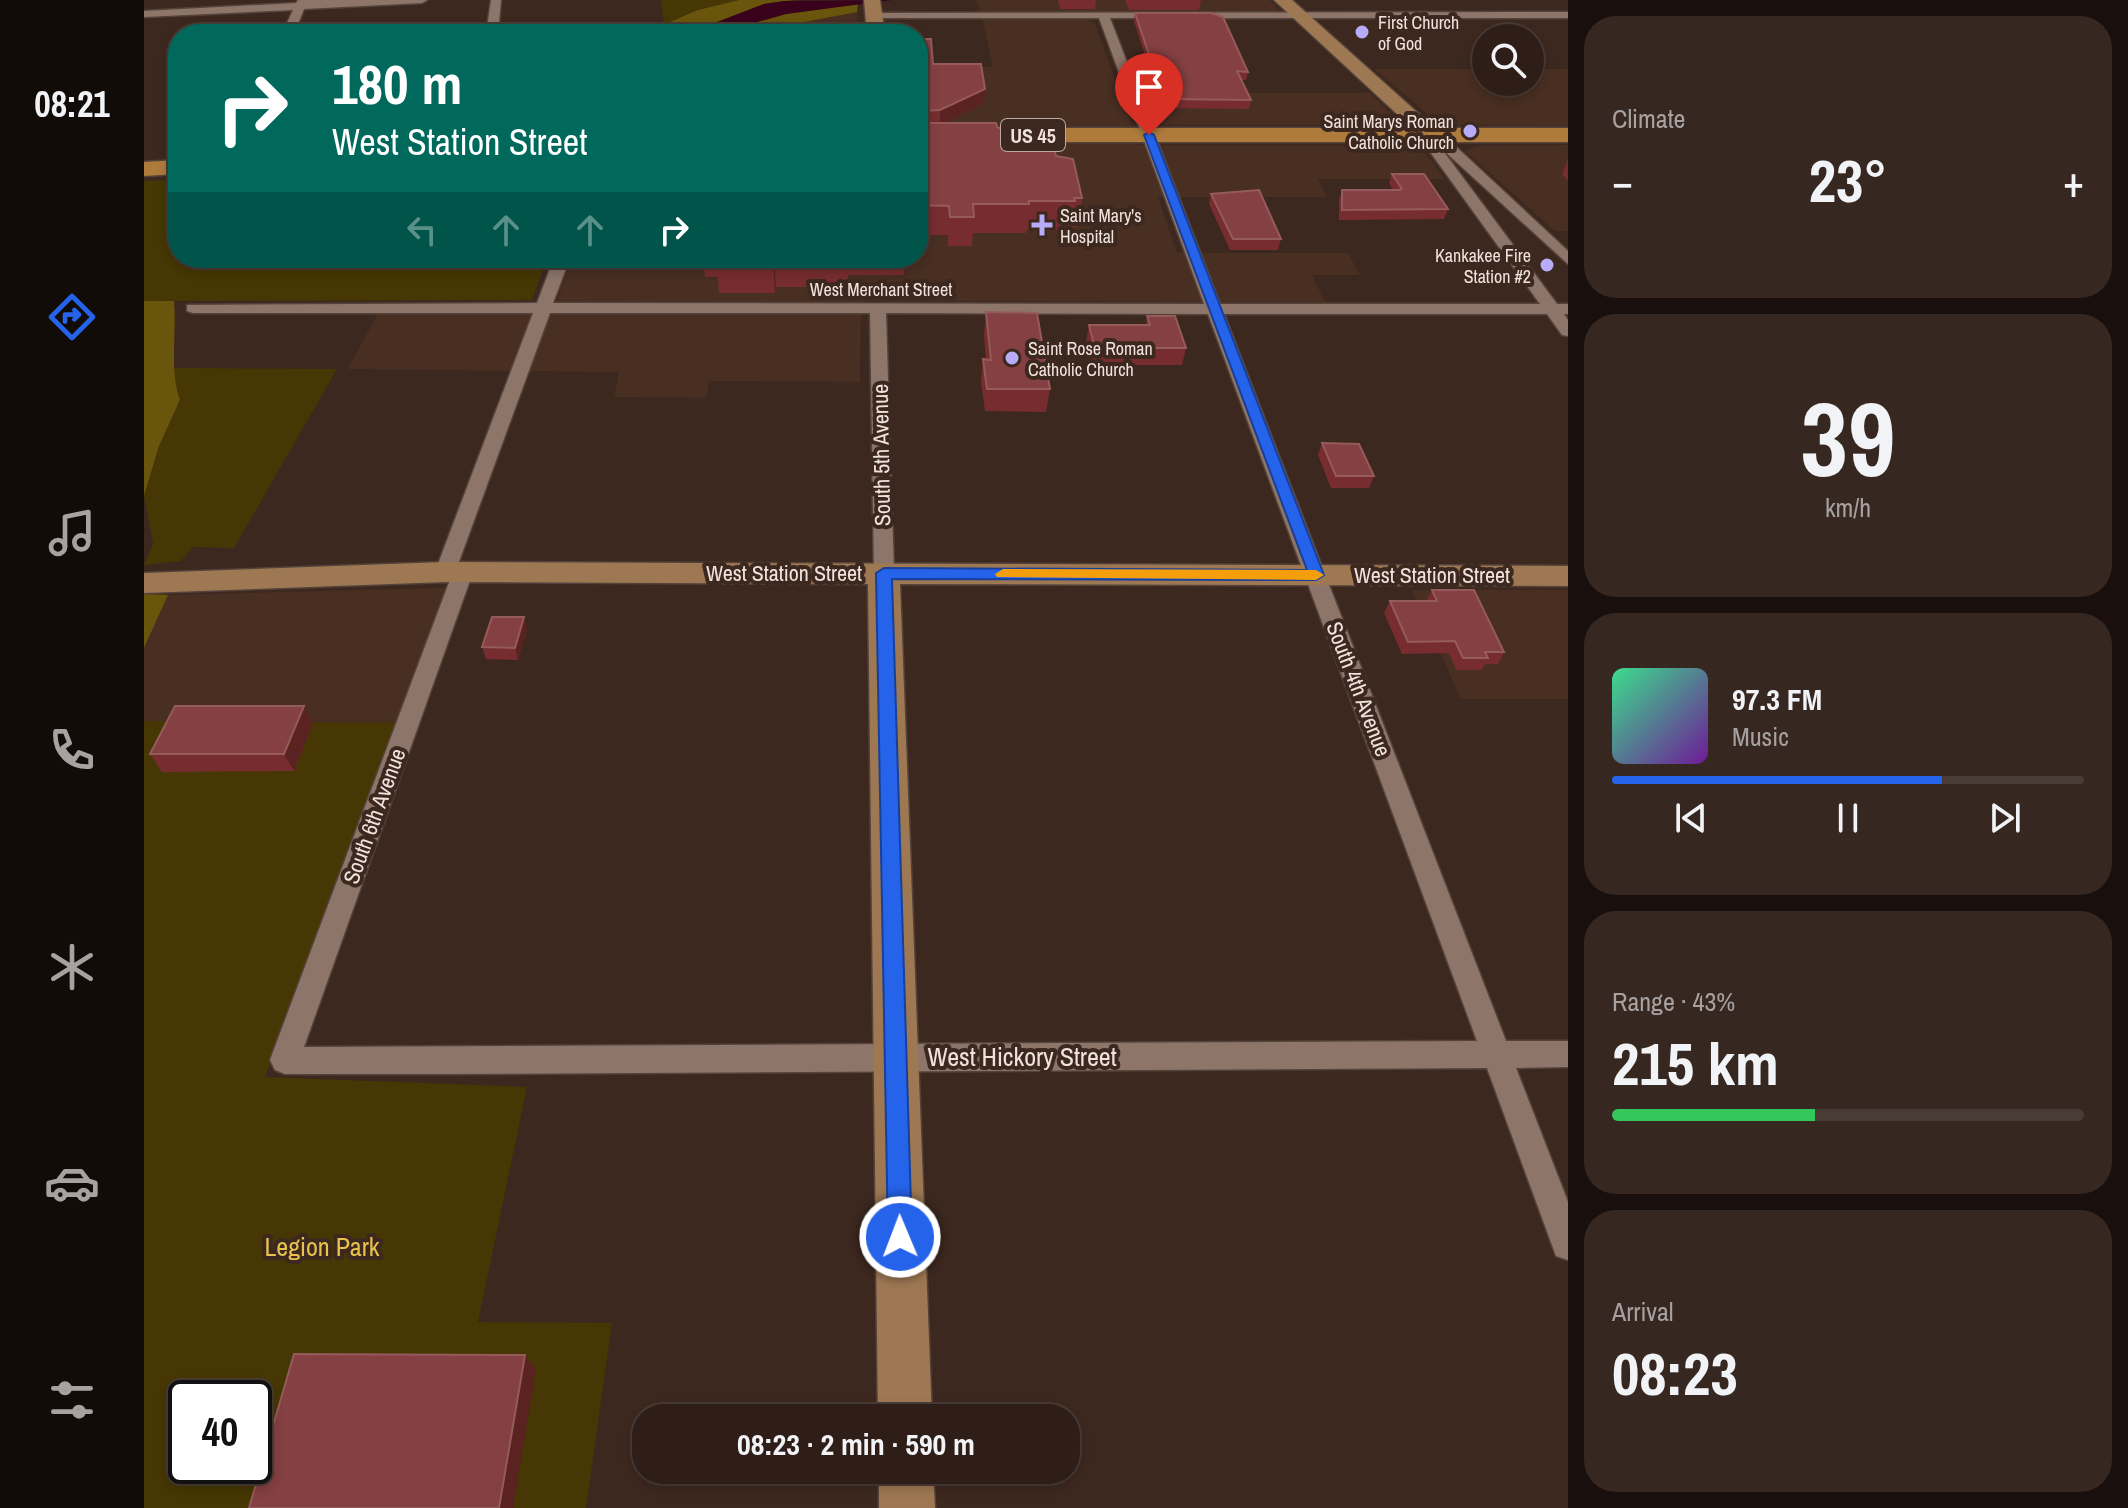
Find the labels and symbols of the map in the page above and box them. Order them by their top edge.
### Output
place label: First Church of God [1378,10,1459,56]
marker: First Church of God [1353,23,1371,41]
pin [1115,53,1183,135]
place label: Saint Marys Roman Catholic Church [1324,109,1454,155]
road number: US 45 [1001,119,1065,151]
marker: Saint Marys Roman Catholic Church [1461,122,1479,140]
place label: Saint Mary's Hospital [1060,203,1142,249]
marker: Saint Mary's Hospital [1031,214,1053,236]
place label: Kankakee Fire Station #2 [1435,243,1531,289]
marker: Kankakee Fire Station #2 [1538,256,1556,274]
street label: West Merchant Street [810,277,952,302]
place label: Saint Rose Roman Catholic Church [1028,336,1153,382]
marker: Saint Rose Roman Catholic Church [1003,349,1021,367]
street label: South 5th Avenue [865,384,897,526]
street label: West Station Street [706,558,862,588]
street label: West Station Street [1354,560,1510,590]
street label: South 4th Avenue [1320,617,1398,761]
street label: South 6th Avenue [336,744,412,888]
street label: West Hickory Street [927,1039,1117,1074]
position arrow [858,1195,942,1279]
park label: Legion Park [265,1229,380,1264]
speed limit sign: 40 [168,1380,272,1484]

